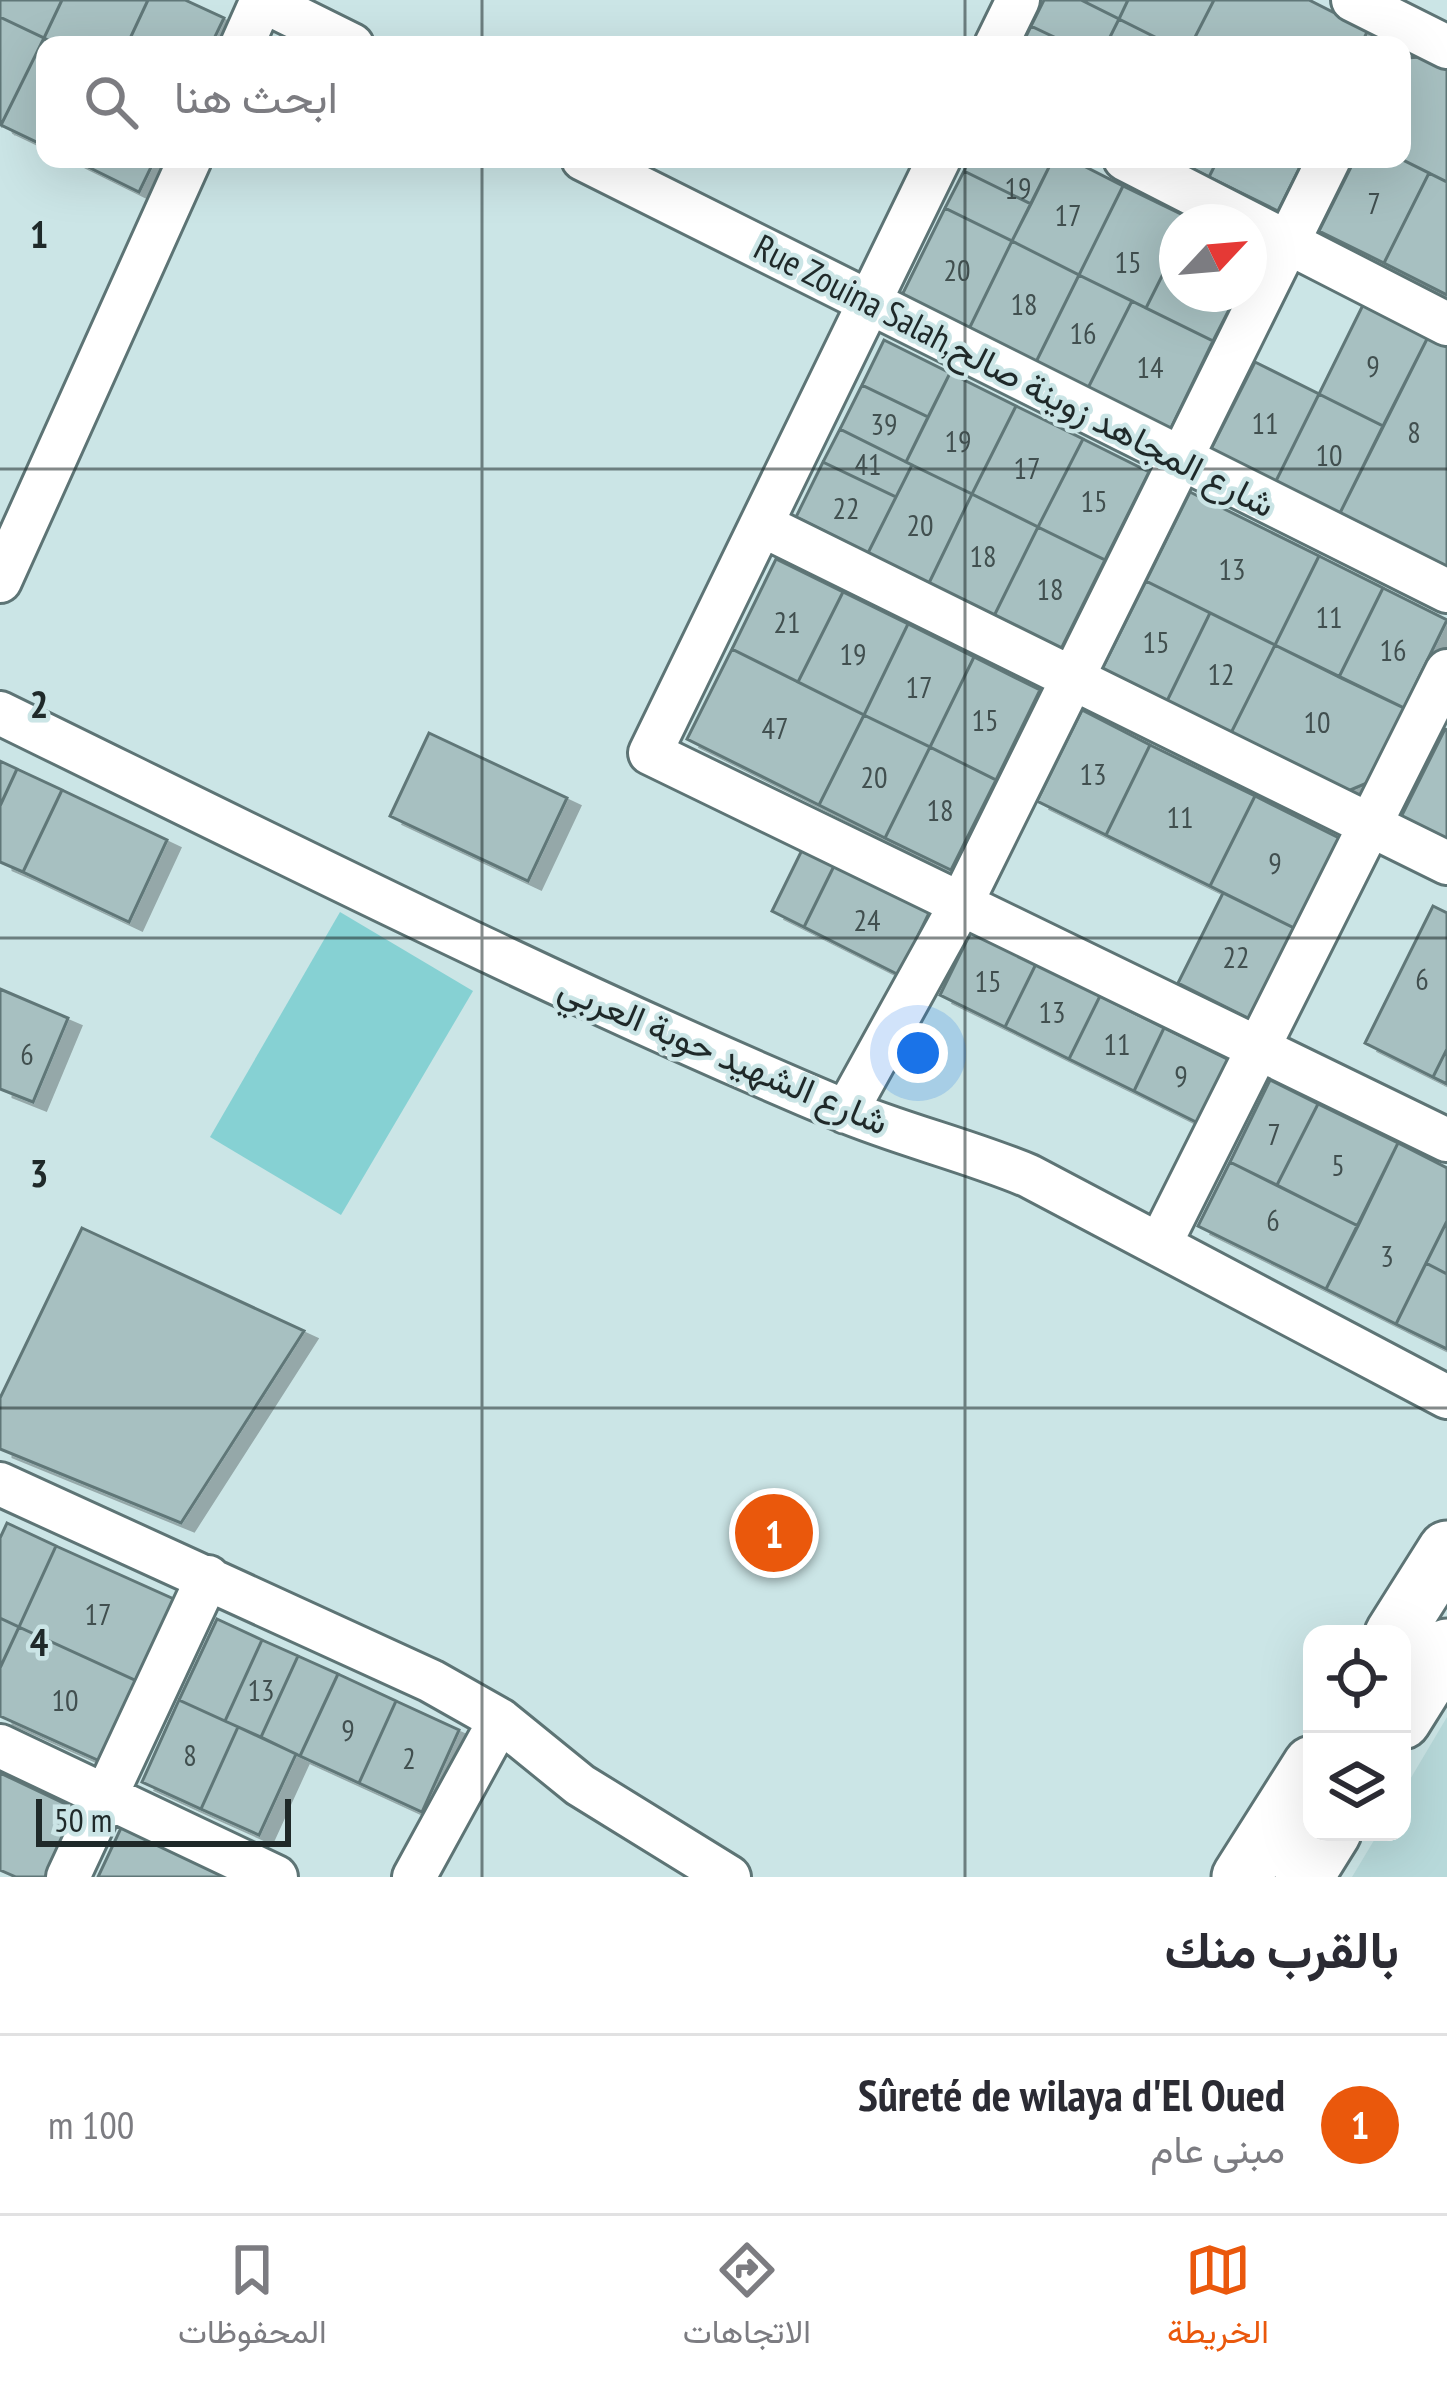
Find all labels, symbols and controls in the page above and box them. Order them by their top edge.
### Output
search box [36,36,1411,168]
text: ابحث هنا [174,67,338,125]
icon: search [78,69,144,135]
house number: 19 [1005,168,1032,207]
house number: 7 [1367,183,1381,222]
house number: 17 [1055,195,1082,234]
north arrow [1159,204,1267,312]
text: 1 [30,208,48,259]
street label: Rue Zouina Salah,شارع المجاهد زوينة صالح [745,223,1283,530]
house number: 15 [1115,242,1142,281]
house number: 20 [944,250,971,289]
house number: 18 [1011,284,1038,323]
house number: 16 [1070,313,1097,352]
house number: 9 [1366,346,1380,385]
house number: 14 [1137,347,1164,386]
house number: 11 [1252,403,1279,442]
house number: 39 [871,404,898,443]
house number: 8 [1407,412,1421,451]
house number: 19 [945,421,972,460]
house number: 10 [1316,435,1343,474]
house number: 41 [855,444,882,483]
house number: 17 [1014,448,1041,487]
house number: 15 [1081,481,1108,520]
house number: 22 [833,488,860,527]
house number: 20 [907,505,934,544]
house number: 18 [970,536,997,575]
house number: 13 [1219,549,1246,588]
house number: 18 [1037,569,1064,608]
house number: 11 [1316,597,1343,636]
house number: 21 [774,602,801,641]
house number: 15 [1143,622,1170,661]
house number: 16 [1380,630,1407,669]
house number: 19 [840,634,867,673]
house number: 12 [1208,654,1235,693]
house number: 17 [906,667,933,706]
text: 2 [30,678,48,729]
house number: 15 [972,700,999,739]
house number: 10 [1304,702,1331,741]
house number: 47 [762,708,789,747]
house number: 13 [1080,754,1107,793]
house number: 20 [861,757,888,796]
house number: 18 [927,790,954,829]
house number: 11 [1167,797,1194,836]
house number: 9 [1268,843,1282,882]
house number: 24 [854,900,881,939]
house number: 22 [1223,937,1250,976]
house number: 6 [1415,959,1429,998]
house number: 15 [975,961,1002,1000]
street label: شارع الشهيد حوبة العربي [549,963,896,1151]
house number: 13 [1039,992,1066,1031]
your location [888,1023,948,1083]
house number: 11 [1104,1024,1131,1063]
house number: 6 [20,1034,34,1073]
house number: 9 [1174,1056,1188,1095]
house number: 7 [1267,1114,1281,1153]
house number: 5 [1331,1145,1345,1184]
text: 3 [30,1147,48,1198]
house number: 6 [1266,1200,1280,1239]
house number: 3 [1380,1236,1394,1275]
pin: 1 [735,1488,813,1578]
house number: 17 [85,1594,112,1633]
text: 4 [30,1616,49,1667]
map controls [1303,1625,1411,1841]
button: locate [1303,1625,1411,1733]
house number: 13 [248,1670,275,1709]
house number: 10 [52,1680,79,1719]
house number: 9 [341,1710,355,1749]
button: layers [1303,1733,1411,1841]
house number: 8 [183,1735,197,1774]
house number: 2 [402,1738,416,1777]
scale bar [36,1793,291,1846]
text: 50 m [54,1798,112,1841]
text: بالقرب منك [1165,1916,1399,1982]
text: Sûreté de wilaya d'El Oued [858,2065,1285,2123]
text: 100 m [48,2099,134,2150]
text: 1 [1351,2099,1369,2150]
text: مبنى عام [1150,2123,1285,2174]
tab: المحفوظات [178,2237,327,2361]
tab: الاتجاهات [683,2237,811,2361]
tab: الخريطة [1167,2237,1269,2361]

